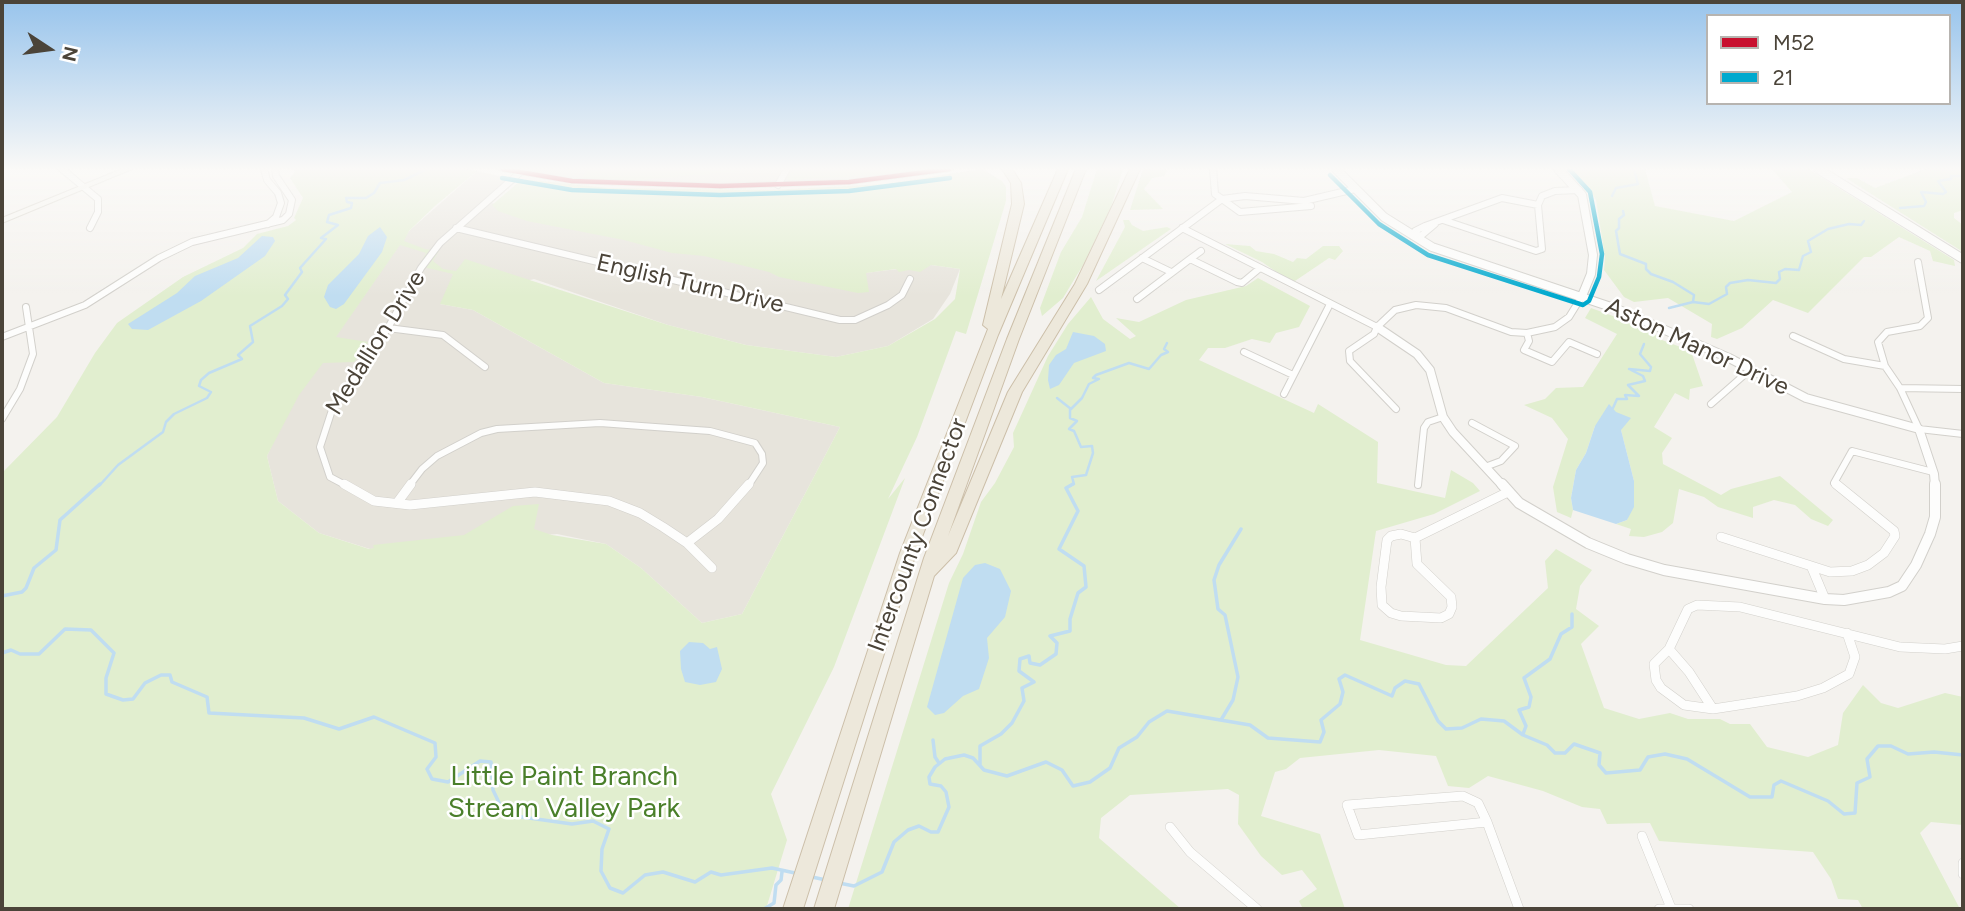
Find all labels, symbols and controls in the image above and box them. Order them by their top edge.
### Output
north arrow [14,14,84,84]
legend [1706,14,1951,105]
text: M52 [1773,30,1815,55]
text: N [57,44,83,64]
text: 21 [1773,65,1793,90]
street label: English Turn Drive [593,248,787,320]
street label: Medallion Drive [320,266,432,420]
street label: Aston Manor Drive [1601,292,1793,402]
street label: Intercounty Connector [862,414,974,656]
park label: Little Paint Branch Stream Valley Park [448,760,680,826]

